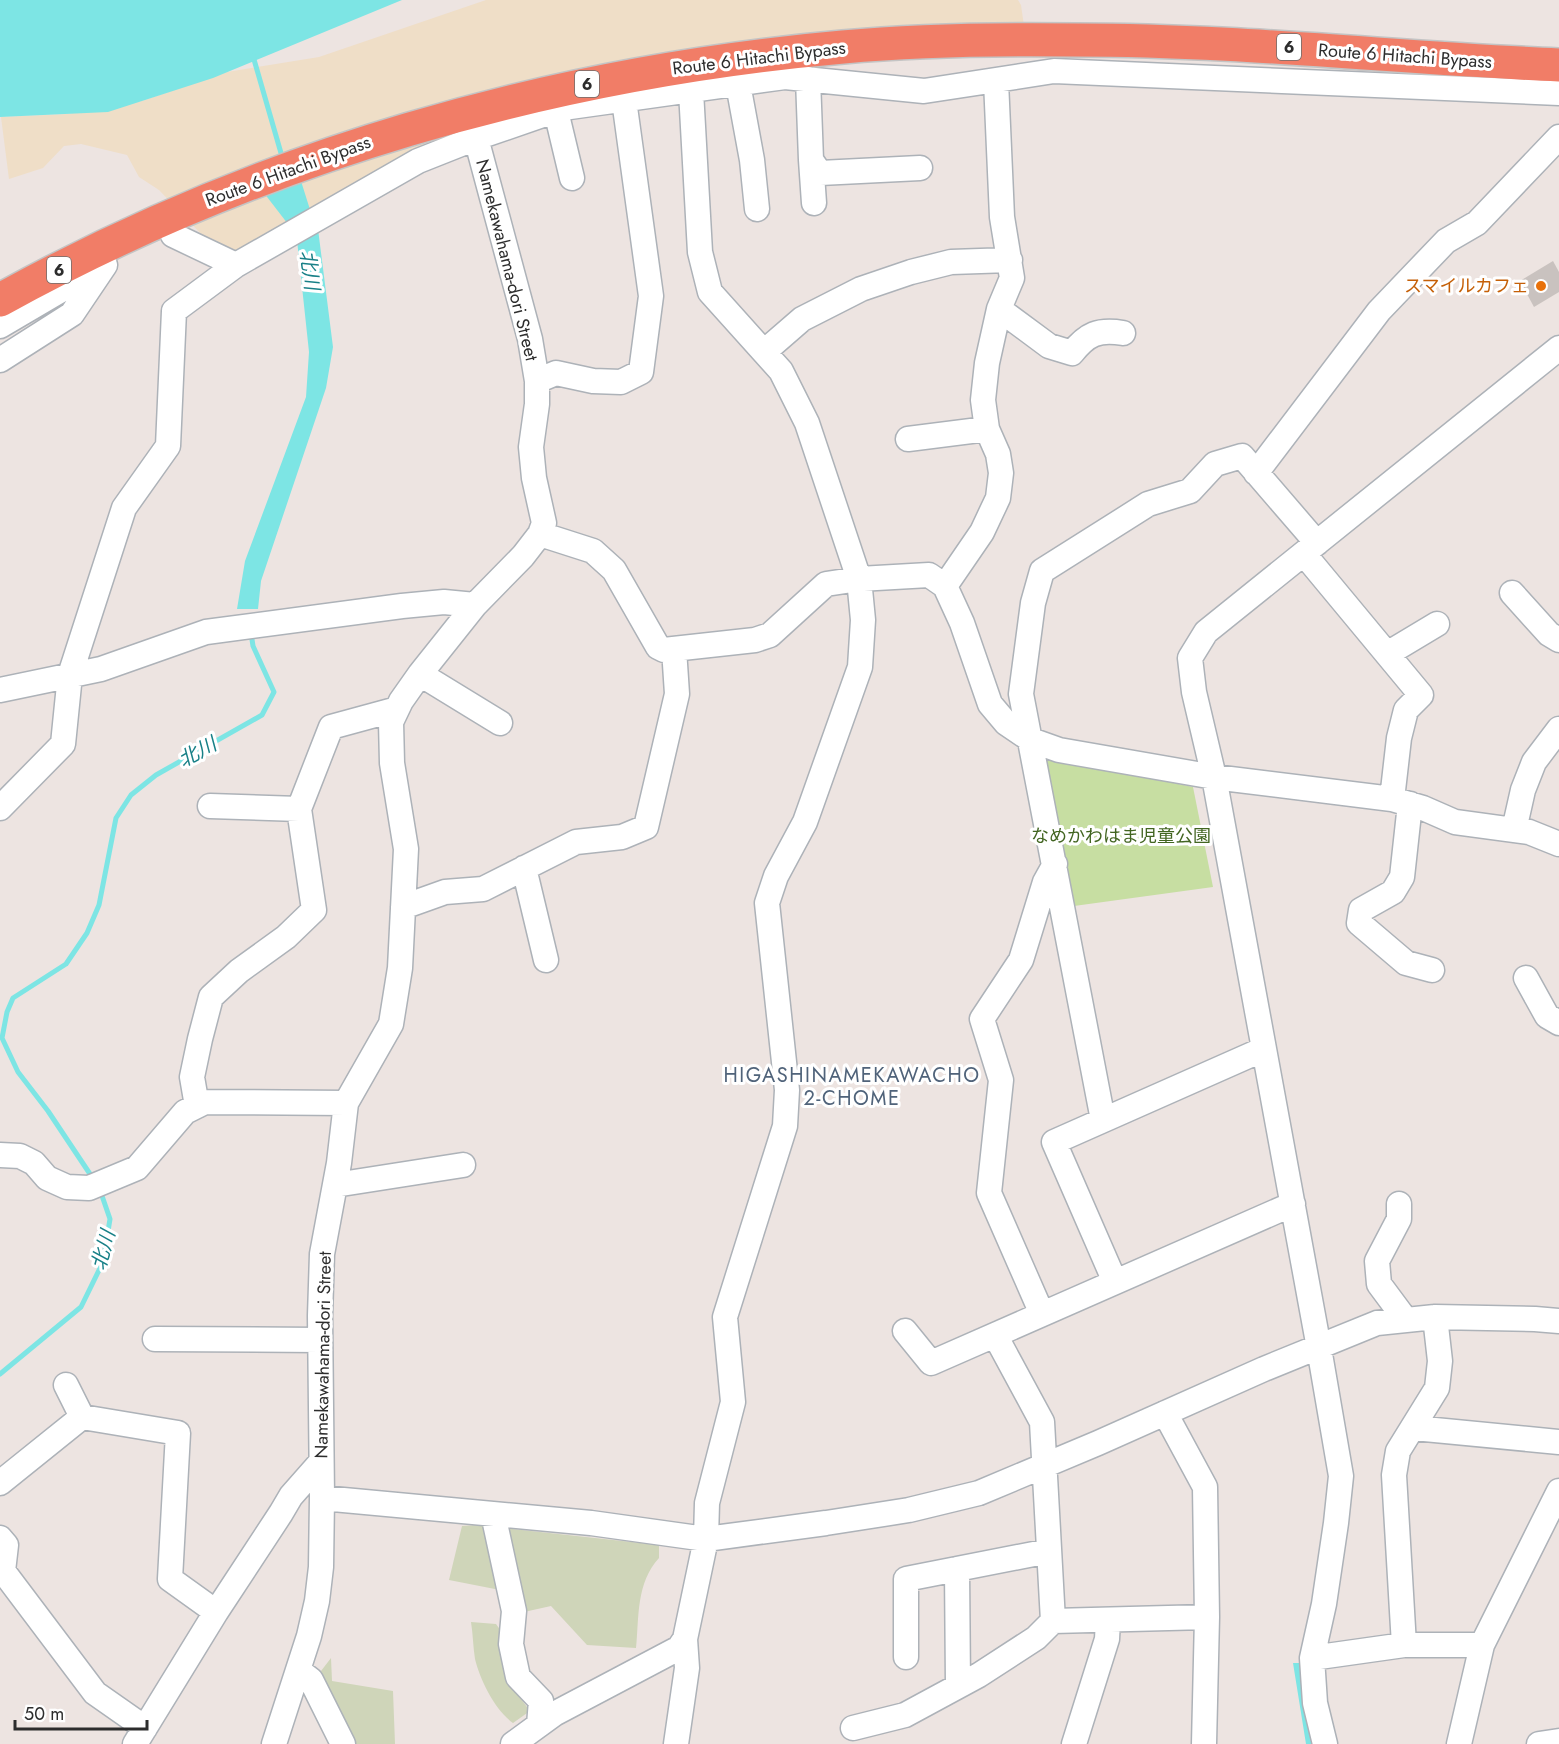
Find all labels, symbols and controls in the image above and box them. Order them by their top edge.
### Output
street label: Route 6 Hitachi Bypass [671,34,847,82]
road number: 6 [1277,34,1301,60]
street label: Route 6 Hitachi Bypass [1317,37,1493,75]
road number: 6 [575,71,599,97]
street label: Route 6 Hitachi Bypass [202,129,374,213]
street label: Namekawahama-dori Street [469,156,545,364]
water label: 北川 [292,248,327,294]
road number: 6 [47,257,71,283]
place label: スマイルカフェ [1404,273,1529,299]
marker: スマイルカフェ [1534,279,1548,293]
water label: 北川 [173,729,224,775]
park label: なめかわはま児童公園 [1031,823,1211,849]
district label: HIGASHINAMEKAWACHO 2-CHOME [723,1061,981,1113]
water label: 北川 [84,1225,123,1273]
street label: Namekawahama-dori Street [308,1251,338,1459]
scale bar [15,1693,147,1731]
text: 50 m [24,1701,64,1727]

